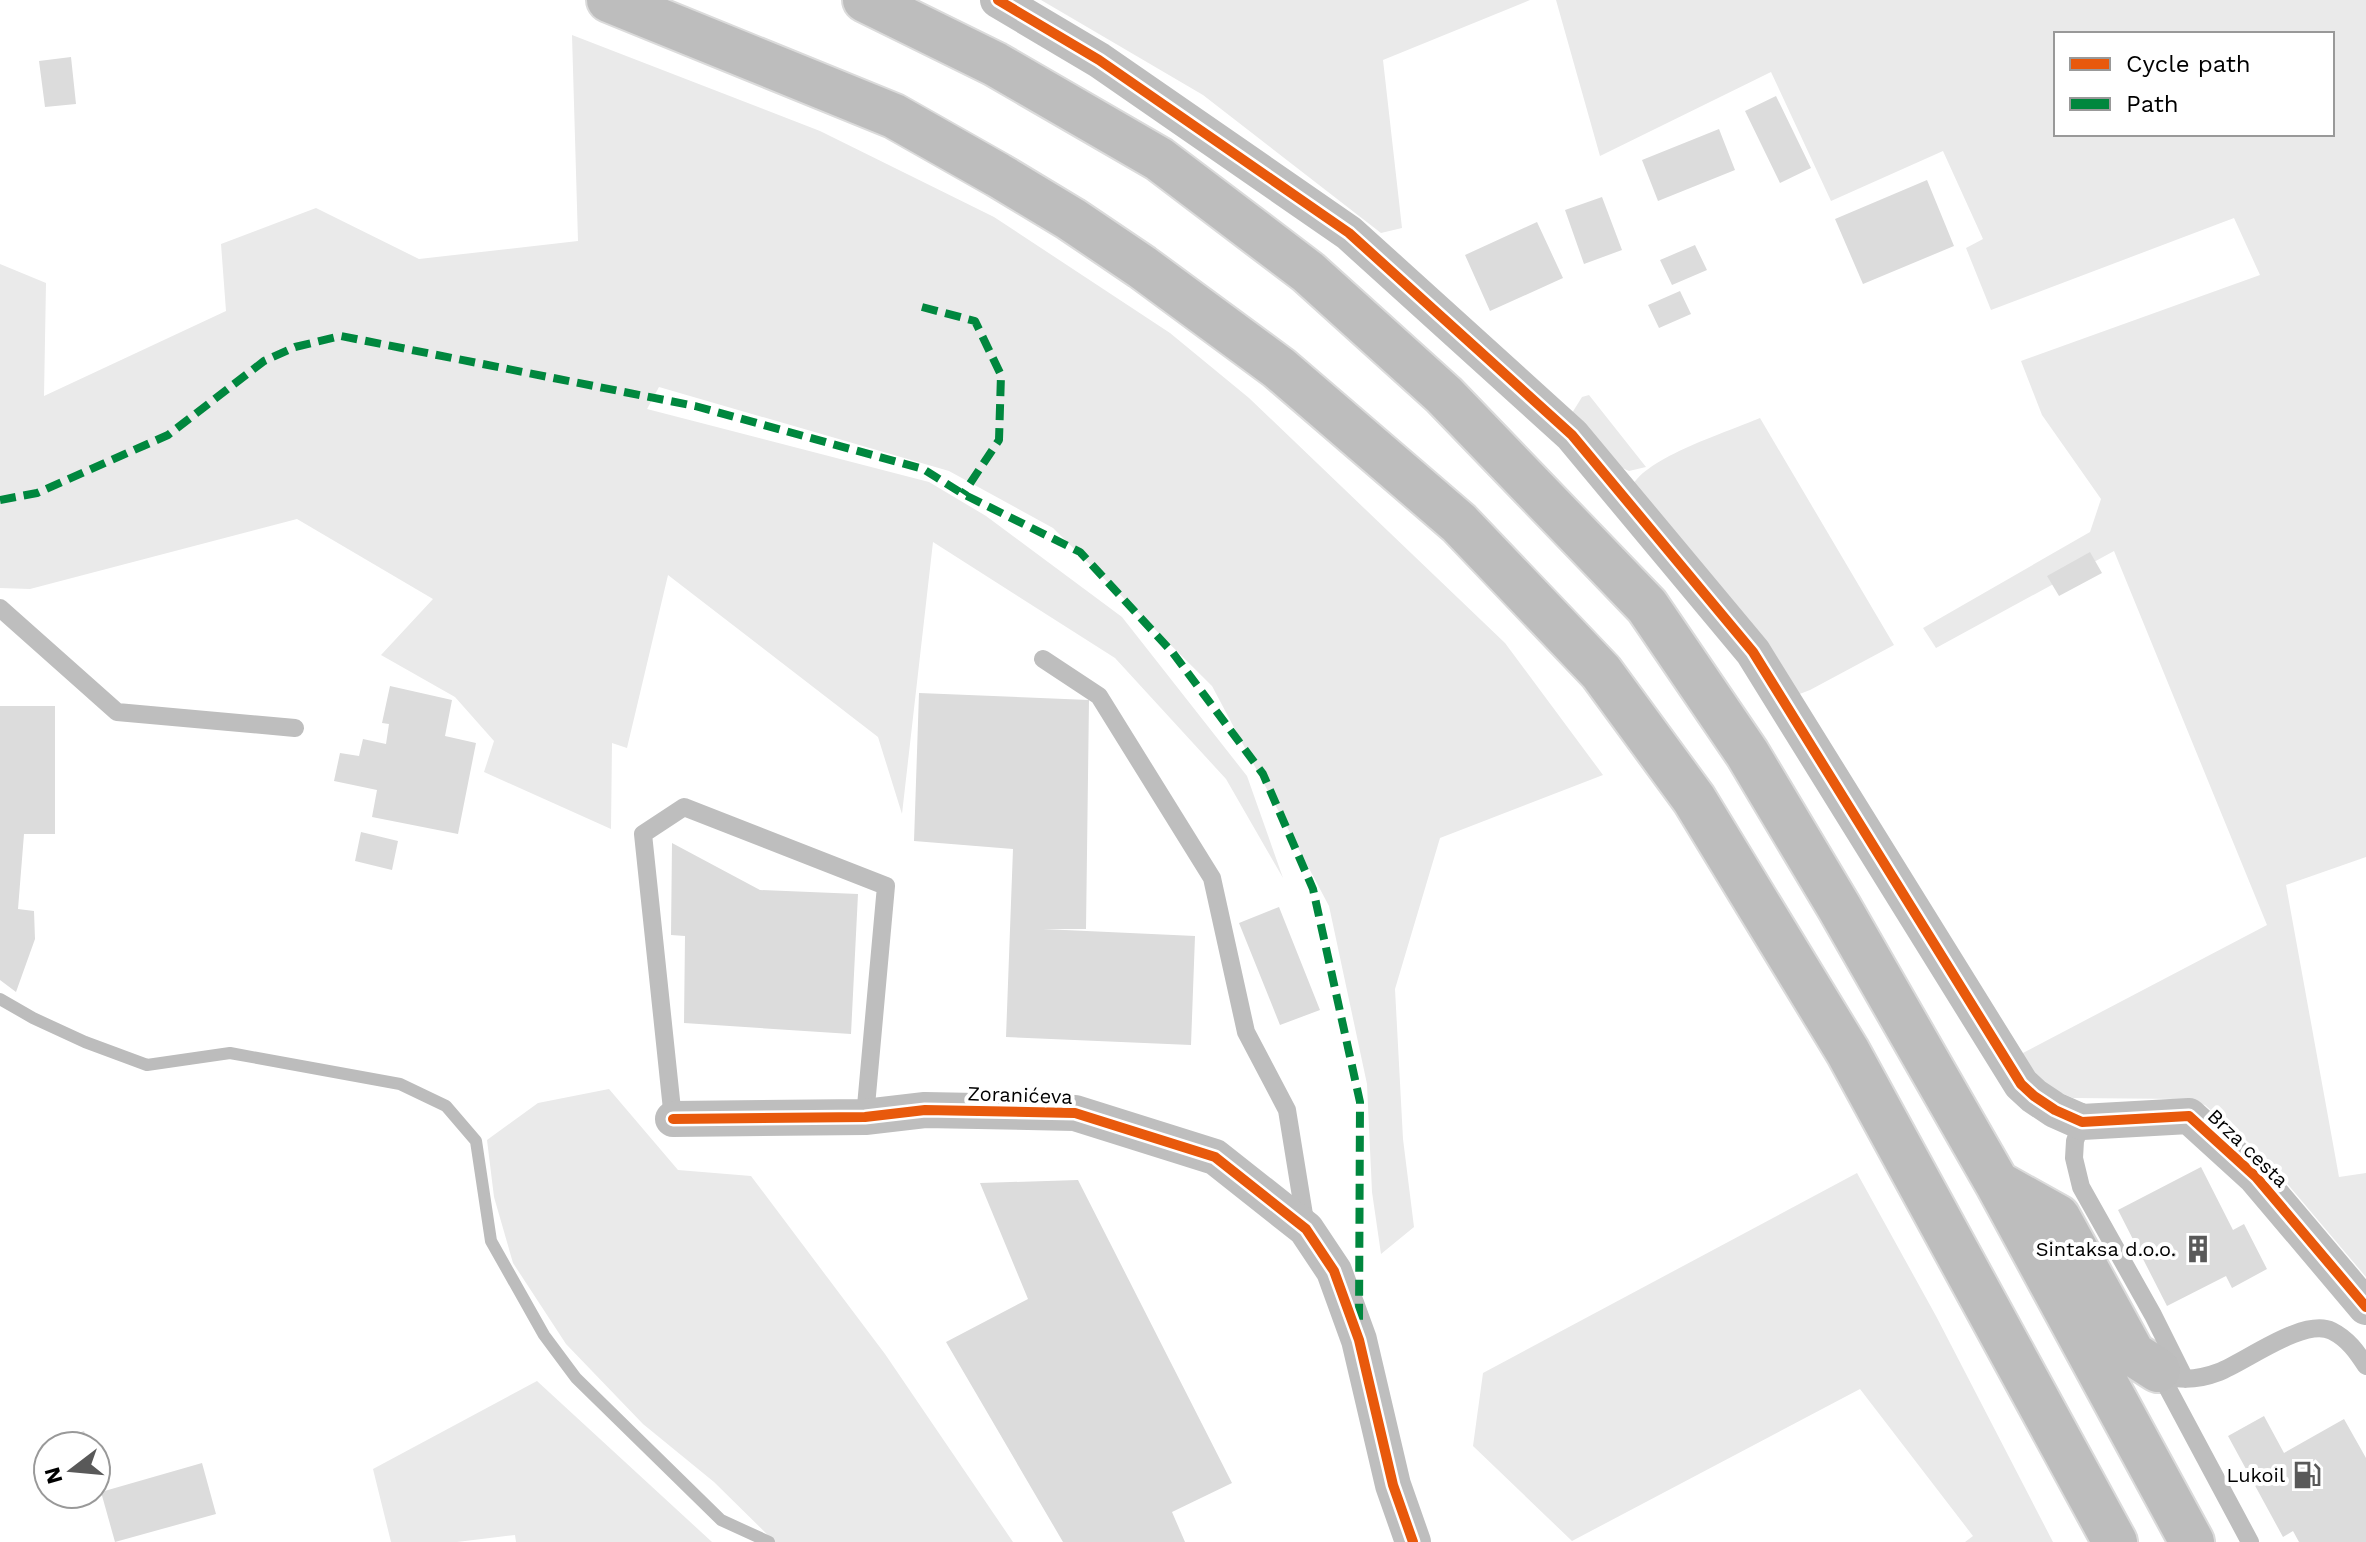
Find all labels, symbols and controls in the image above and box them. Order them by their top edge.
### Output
legend [2054,32,2334,136]
text: Cycle path [2126,50,2251,78]
text: Path [2126,90,2179,118]
street label: Zoranićeva [967,1081,1073,1109]
street label: Brza cesta [2203,1104,2293,1192]
building icon: Sintaksa d.o.o. [2183,1234,2213,1264]
place label: Sintaksa d.o.o. [2036,1237,2176,1261]
north arrow [32,1430,112,1510]
fuel station icon: Lukoil [2292,1460,2322,1490]
place label: Lukoil [2227,1463,2285,1487]
text: N [39,1464,68,1487]

